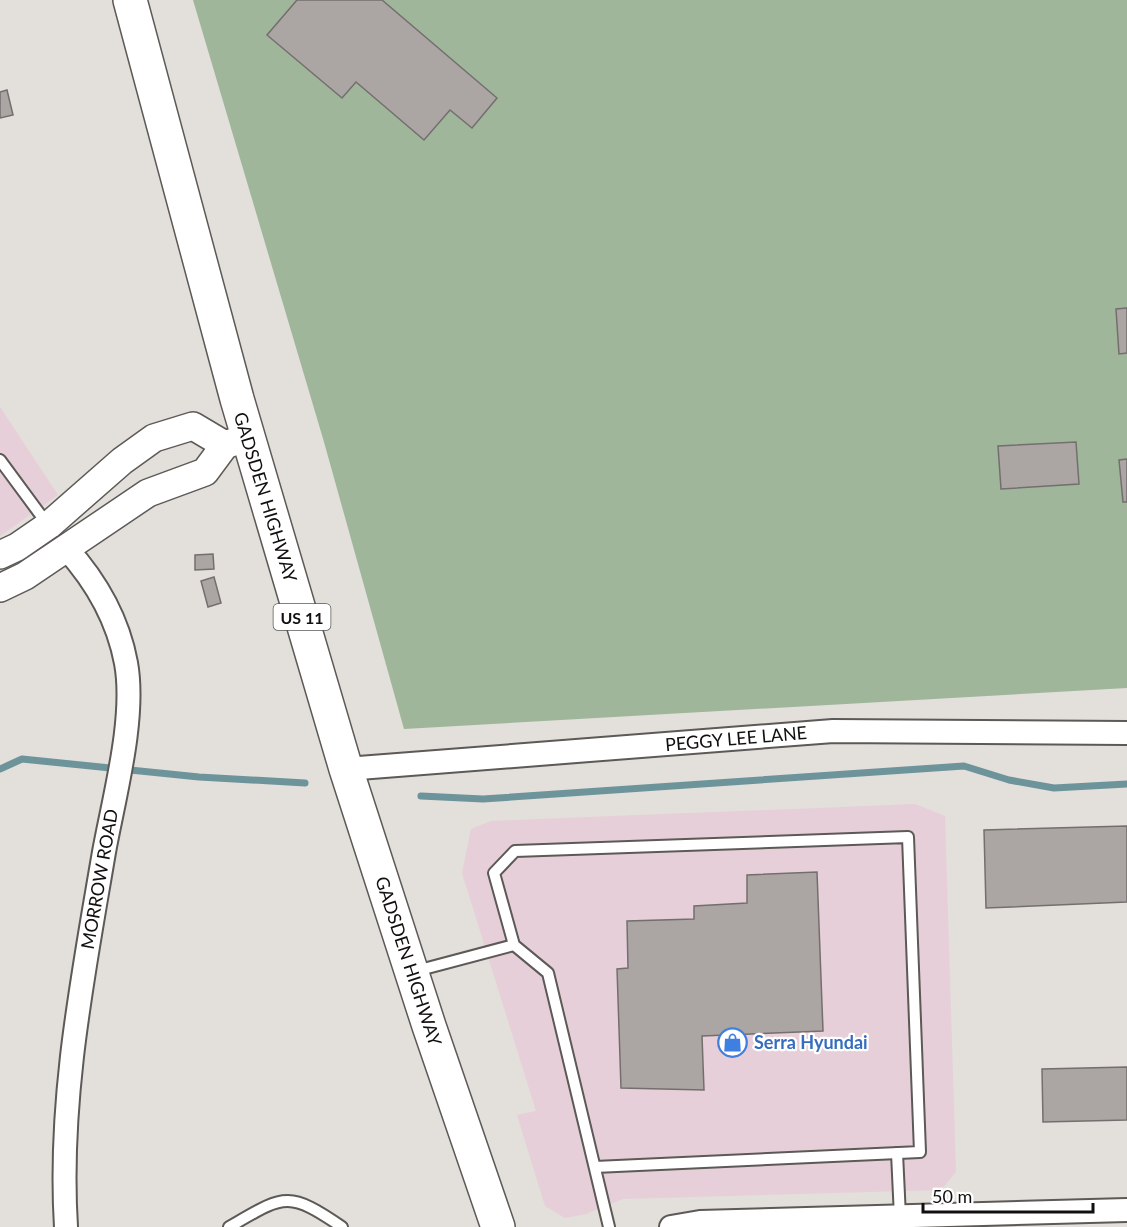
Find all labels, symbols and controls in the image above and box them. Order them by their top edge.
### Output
street label: GADSDEN HIGHWAY [230,409,303,585]
road number: US 11 [274,604,330,630]
street label: PEGGY LEE LANE [664,721,808,755]
street label: MORROW ROAD [76,807,122,951]
street label: GADSDEN HIGHWAY [371,874,447,1049]
shop icon: Serra Hyundai [717,1026,749,1058]
place label: Serra Hyundai [754,1031,868,1053]
scale bar [923,1176,1092,1214]
text: 50 m [932,1185,972,1207]

